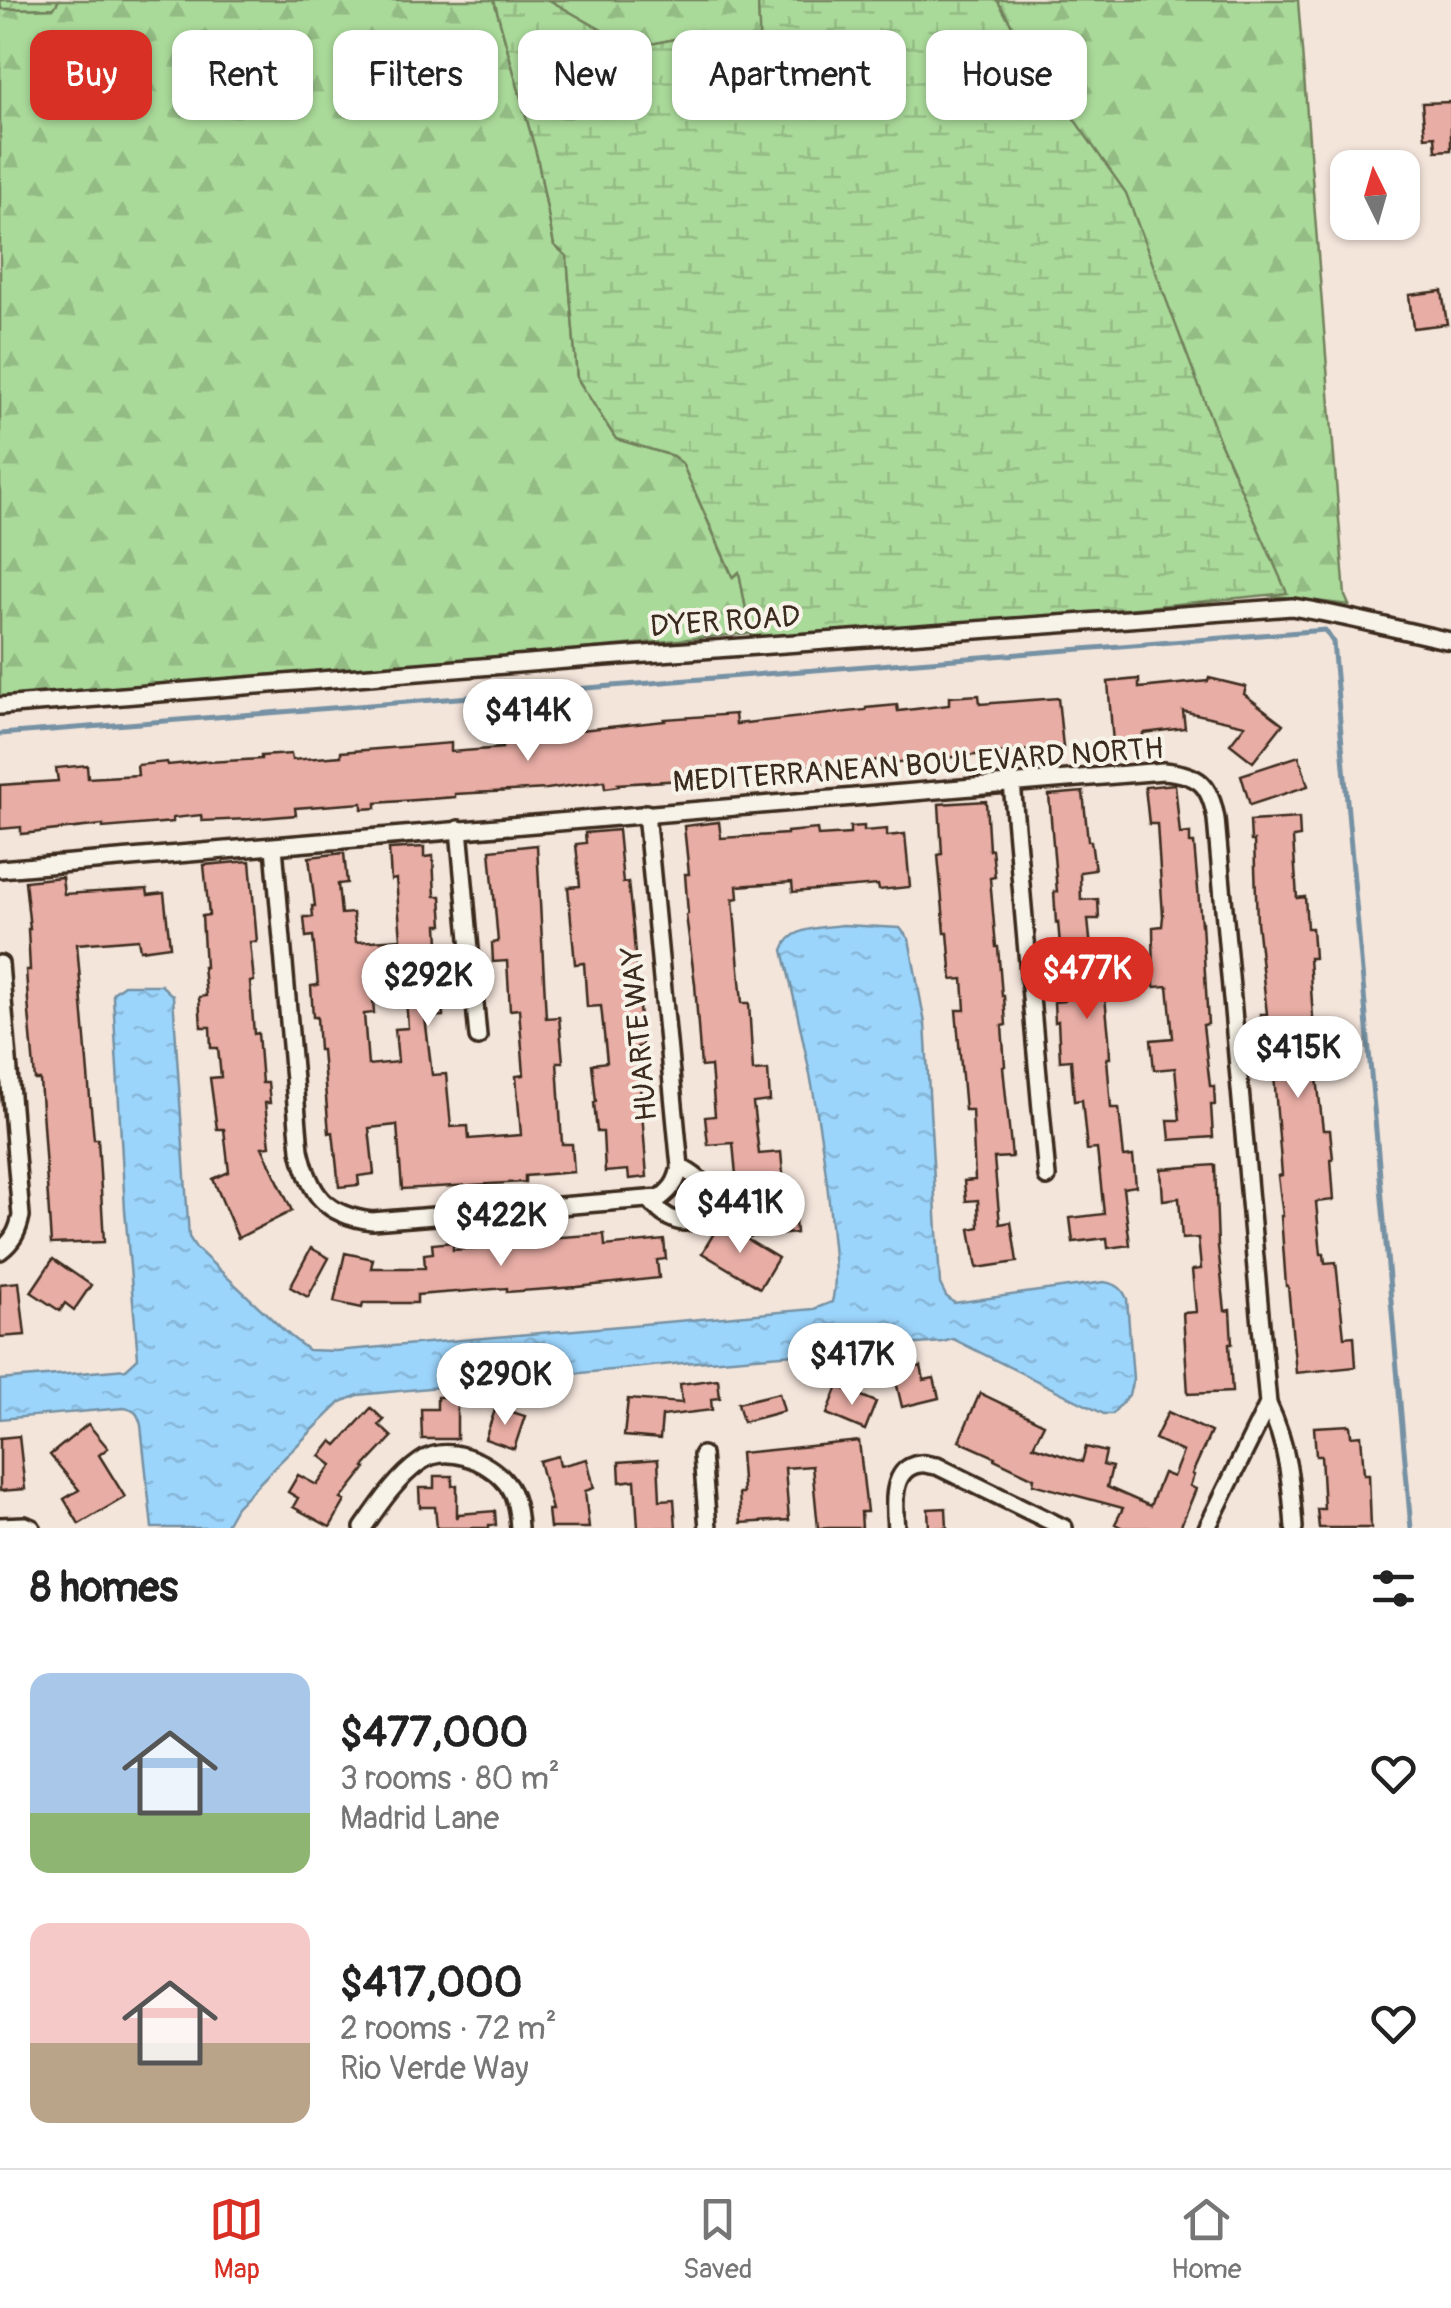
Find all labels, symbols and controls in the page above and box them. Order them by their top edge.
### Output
chip: Buy [30,30,152,120]
chip: Rent [172,30,313,120]
chip: Filters [333,30,498,120]
chip: New [518,30,652,120]
chip: Apartment [672,30,906,120]
chip: House [926,30,1087,120]
north arrow [1330,150,1420,240]
map controls [1330,150,1420,240]
street label: DYER ROAD [649,598,801,645]
pin: $414K [458,679,598,764]
text: $414K [485,691,571,731]
street label: MEDITERRANEAN BOULEVARD NORTH [672,730,1165,801]
pin: $477K [1017,937,1157,1022]
pin: $292K [358,944,498,1029]
street label: HUARTE WAY [613,945,666,1123]
text: $477K [1042,949,1132,989]
text: $292K [384,956,472,996]
pin: $415K [1228,1016,1368,1101]
text: $415K [1255,1028,1341,1068]
pin: $441K [670,1171,810,1256]
text: $441K [697,1183,783,1223]
pin: $422K [431,1184,571,1269]
text: $422K [456,1196,546,1236]
pin: $417K [782,1323,922,1408]
text: $417K [810,1335,894,1375]
pin: $290K [435,1343,575,1428]
text: $290K [459,1355,551,1395]
icon: filters [1366,1561,1421,1616]
text: 8 homes [30,1562,178,1614]
text: $477,000 [340,1707,528,1759]
icon: home [110,1713,230,1833]
icon: heart [1366,1746,1421,1801]
text: 3 rooms · 80 m² [340,1759,560,1799]
text: Madrid Lane [340,1799,499,1839]
text: $417,000 [340,1957,523,2009]
icon: home [110,1963,230,2083]
icon: heart [1366,1996,1421,2051]
text: 2 rooms · 72 m² [340,2009,557,2049]
text: Rio Verde Way [340,2049,529,2089]
tab: Map [209,2192,264,2287]
tab: Saved [683,2192,752,2287]
tab: Home [1171,2192,1242,2287]

